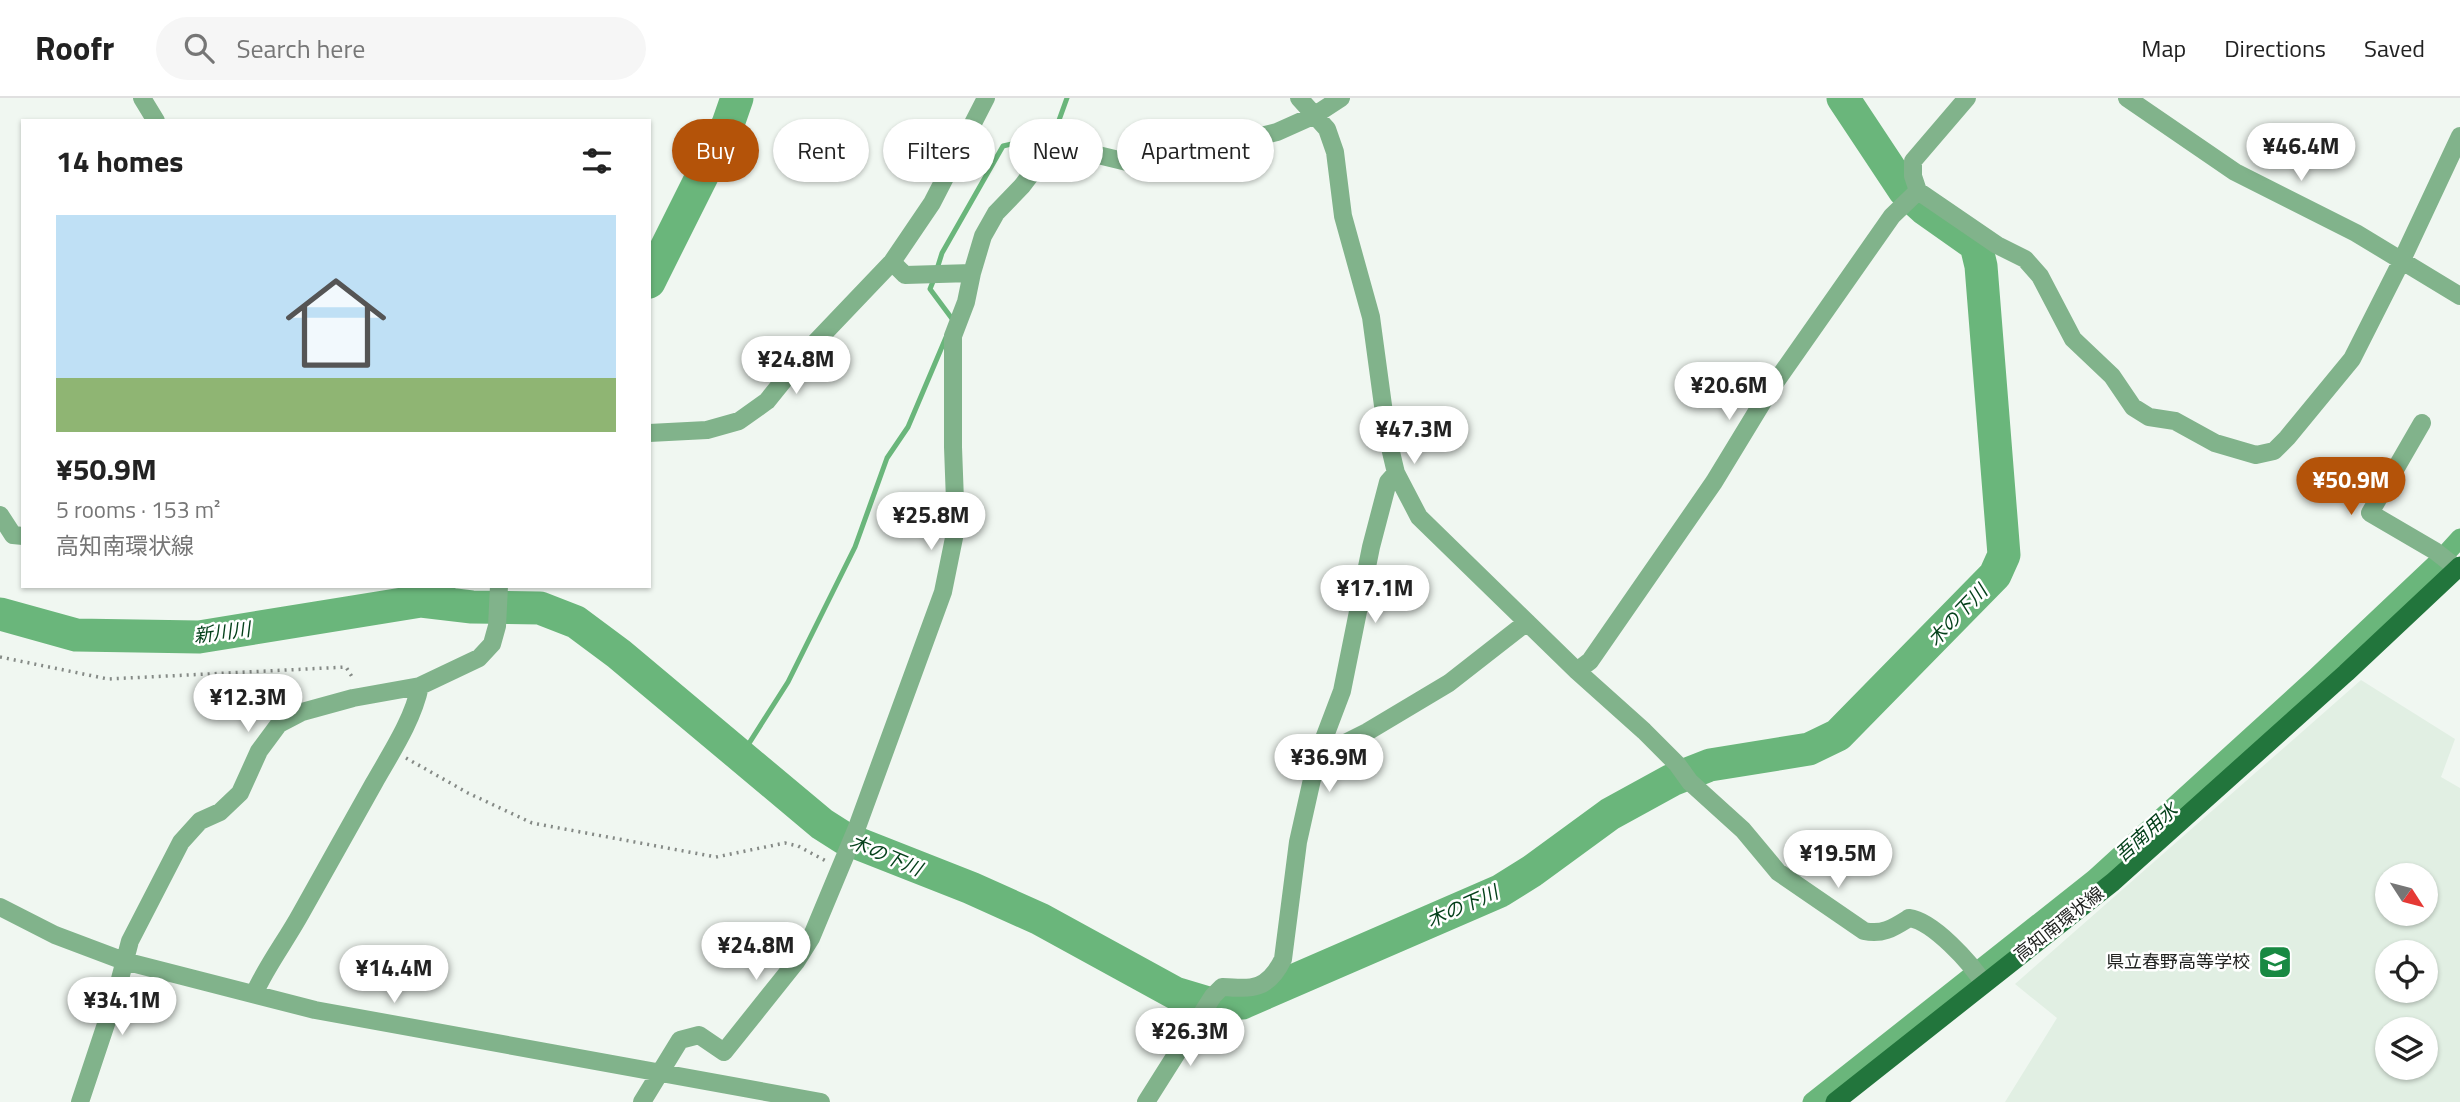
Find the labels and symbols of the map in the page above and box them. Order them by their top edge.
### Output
pin: ¥46.4M [2244,123,2358,183]
pin: ¥24.8M [739,336,853,396]
pin: ¥20.6M [1672,362,1786,422]
pin: ¥47.3M [1357,406,1471,466]
pin: ¥50.9M [2294,458,2408,517]
pin: ¥25.8M [874,492,988,552]
pin: ¥17.1M [1318,566,1432,625]
water label: 木の下川 [1920,576,1995,652]
water label: 新川川 [192,613,254,649]
pin: ¥12.3M [191,674,305,734]
pin: ¥36.9M [1272,734,1386,794]
water label: 吾南用水 [2108,794,2185,868]
water label: 木の下川 [846,826,929,884]
pin: ¥19.5M [1781,830,1895,890]
north arrow [2375,863,2438,926]
water label: 木の下川 [1421,876,1504,934]
street label: 高知南環状線 [2008,880,2110,967]
pin: ¥24.8M [699,922,813,982]
school or university icon: 県立春野高等学校 [2256,943,2294,981]
pin: ¥14.4M [337,946,451,1005]
place label: 県立春野高等学校 [2106,948,2250,975]
pin: ¥34.1M [65,978,179,1037]
pin: ¥26.3M [1133,1009,1247,1068]

